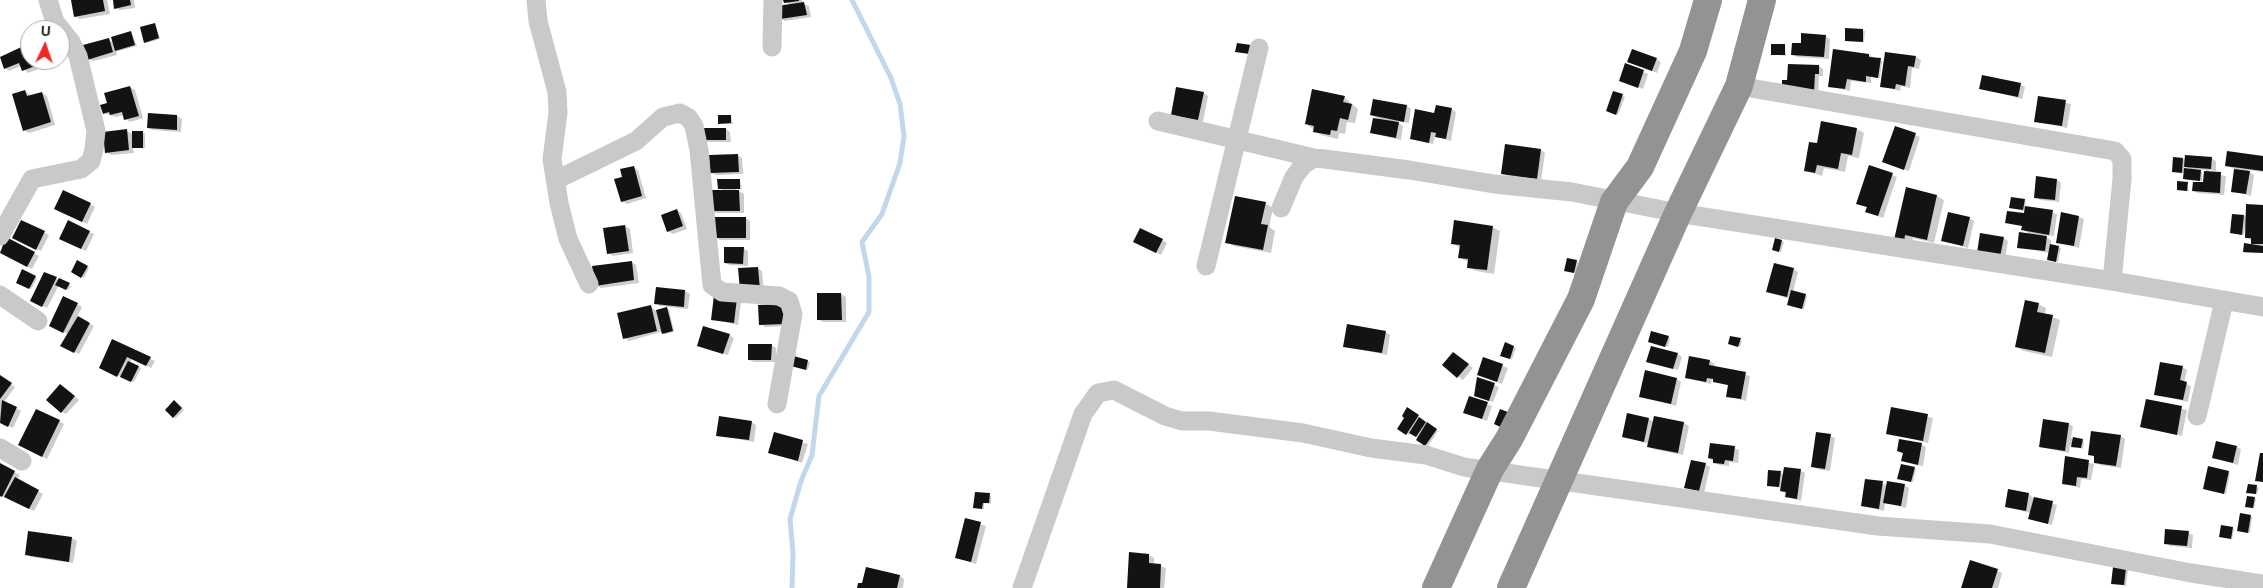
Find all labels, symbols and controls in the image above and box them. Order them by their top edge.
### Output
north arrow [20,20,70,70]
text: U [40,21,52,40]

